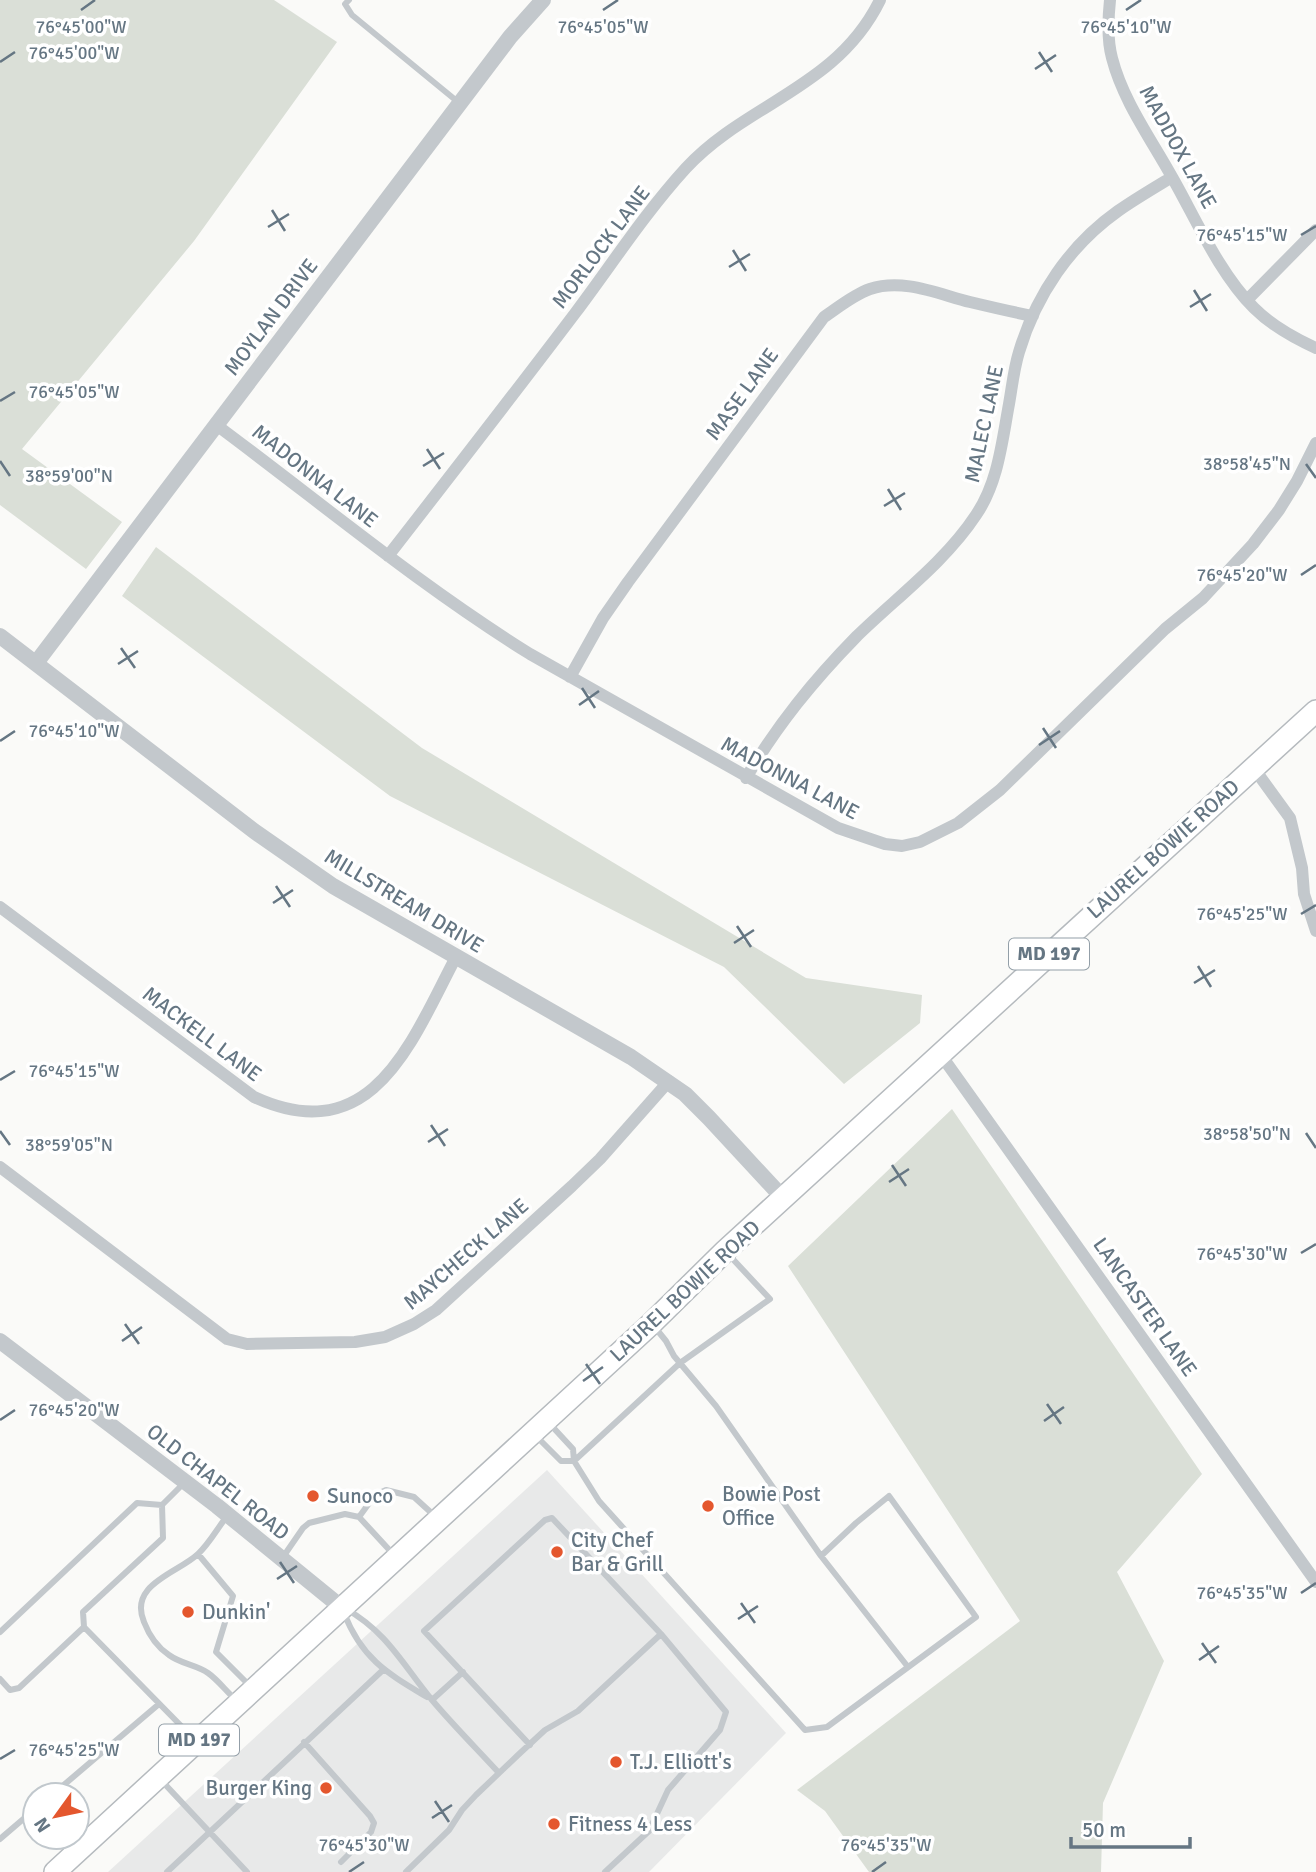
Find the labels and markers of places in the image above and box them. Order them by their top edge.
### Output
place label: Bowie Post Office [722,1481,820,1531]
place label: Sunoco [327,1483,393,1509]
marker: Sunoco [305,1488,321,1504]
marker: Bowie Post Office [700,1498,716,1514]
place label: City Chef Bar & Grill [571,1527,664,1577]
marker: City Chef Bar & Grill [549,1544,565,1560]
place label: Dunkin' [202,1599,270,1625]
marker: Dunkin' [180,1604,196,1620]
place label: T.J. Elliott's [630,1749,732,1775]
marker: T.J. Elliott's [608,1754,624,1770]
place label: Burger King [206,1775,312,1801]
marker: Burger King [318,1780,334,1796]
place label: Fitness 4 Less [568,1811,692,1837]
marker: Fitness 4 Less [546,1816,562,1832]

